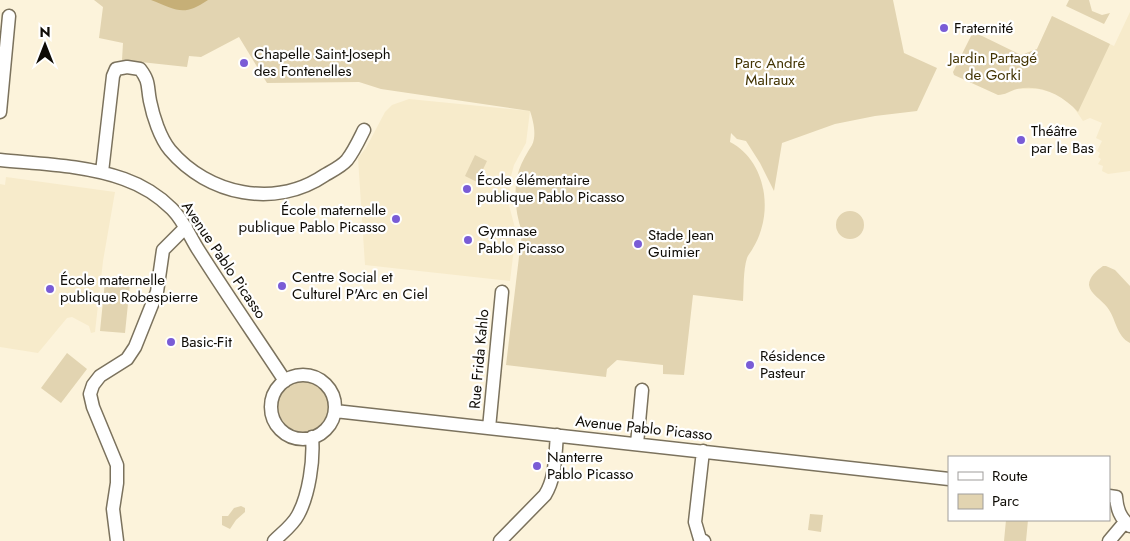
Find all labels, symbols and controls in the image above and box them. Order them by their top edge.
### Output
place label: Fraternité [954,17,1013,39]
north arrow [20,20,70,70]
text: N [39,22,51,42]
marker: Fraternité [938,22,950,34]
place label: Chapelle Saint-Joseph des Fontenelles [254,43,391,82]
park label: Jardin Partagé de Gorki [947,47,1037,86]
park label: Parc André Malraux [735,52,806,91]
marker: Chapelle Saint-Joseph des Fontenelles [238,57,250,69]
place label: Théâtre par le Bas [1031,120,1094,159]
marker: Théâtre par le Bas [1015,134,1027,146]
place label: École élémentaire publique Pablo Picasso [477,169,624,208]
marker: École élémentaire publique Pablo Picasso [461,183,473,195]
street label: Avenue Pablo Picasso [176,197,272,323]
place label: École maternelle publique Pablo Picasso [239,199,386,238]
marker: École maternelle publique Pablo Picasso [390,213,402,225]
place label: Gymnase Pablo Picasso [478,220,564,259]
place label: Stade Jean Guimier [648,224,714,263]
marker: Gymnase Pablo Picasso [462,234,474,246]
marker: Stade Jean Guimier [632,238,644,250]
place label: Centre Social et Culturel P'Arc en Ciel [292,266,428,305]
place label: École maternelle publique Robespierre [60,269,198,308]
marker: Centre Social et Culturel P'Arc en Ciel [276,280,288,292]
marker: École maternelle publique Robespierre [44,283,56,295]
street label: Rue Frida Kahlo [464,308,494,410]
place label: Basic-Fit [181,331,232,353]
marker: Basic-Fit [165,336,177,348]
place label: Résidence Pasteur [760,345,825,384]
marker: Résidence Pasteur [744,359,756,371]
street label: Avenue Pablo Picasso [574,410,714,446]
place label: Nanterre Pablo Picasso [547,446,633,485]
legend [948,456,1110,521]
marker: Nanterre Pablo Picasso [531,460,543,472]
text: Route [992,465,1028,487]
text: Parc [992,490,1019,512]

